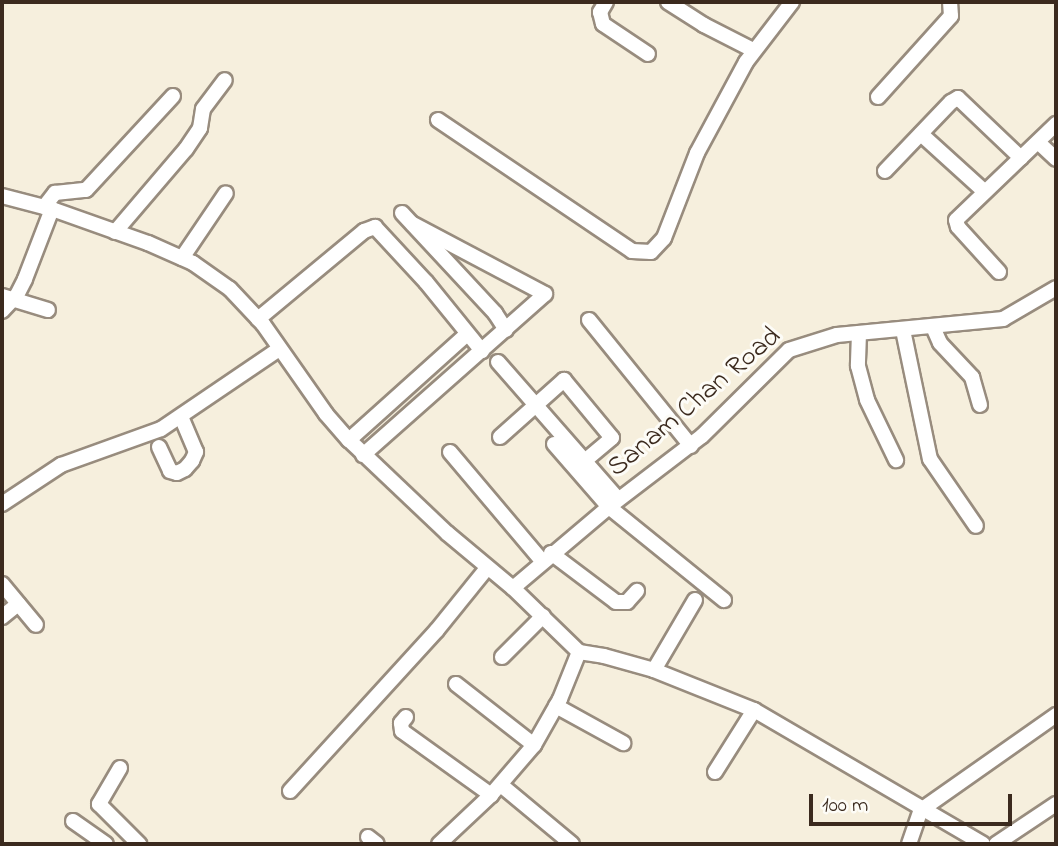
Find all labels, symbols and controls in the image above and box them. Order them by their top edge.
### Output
street label: Sanam Chan Road [601,321,789,485]
scale bar [813,780,1016,824]
text: 100 m [822,791,868,821]

